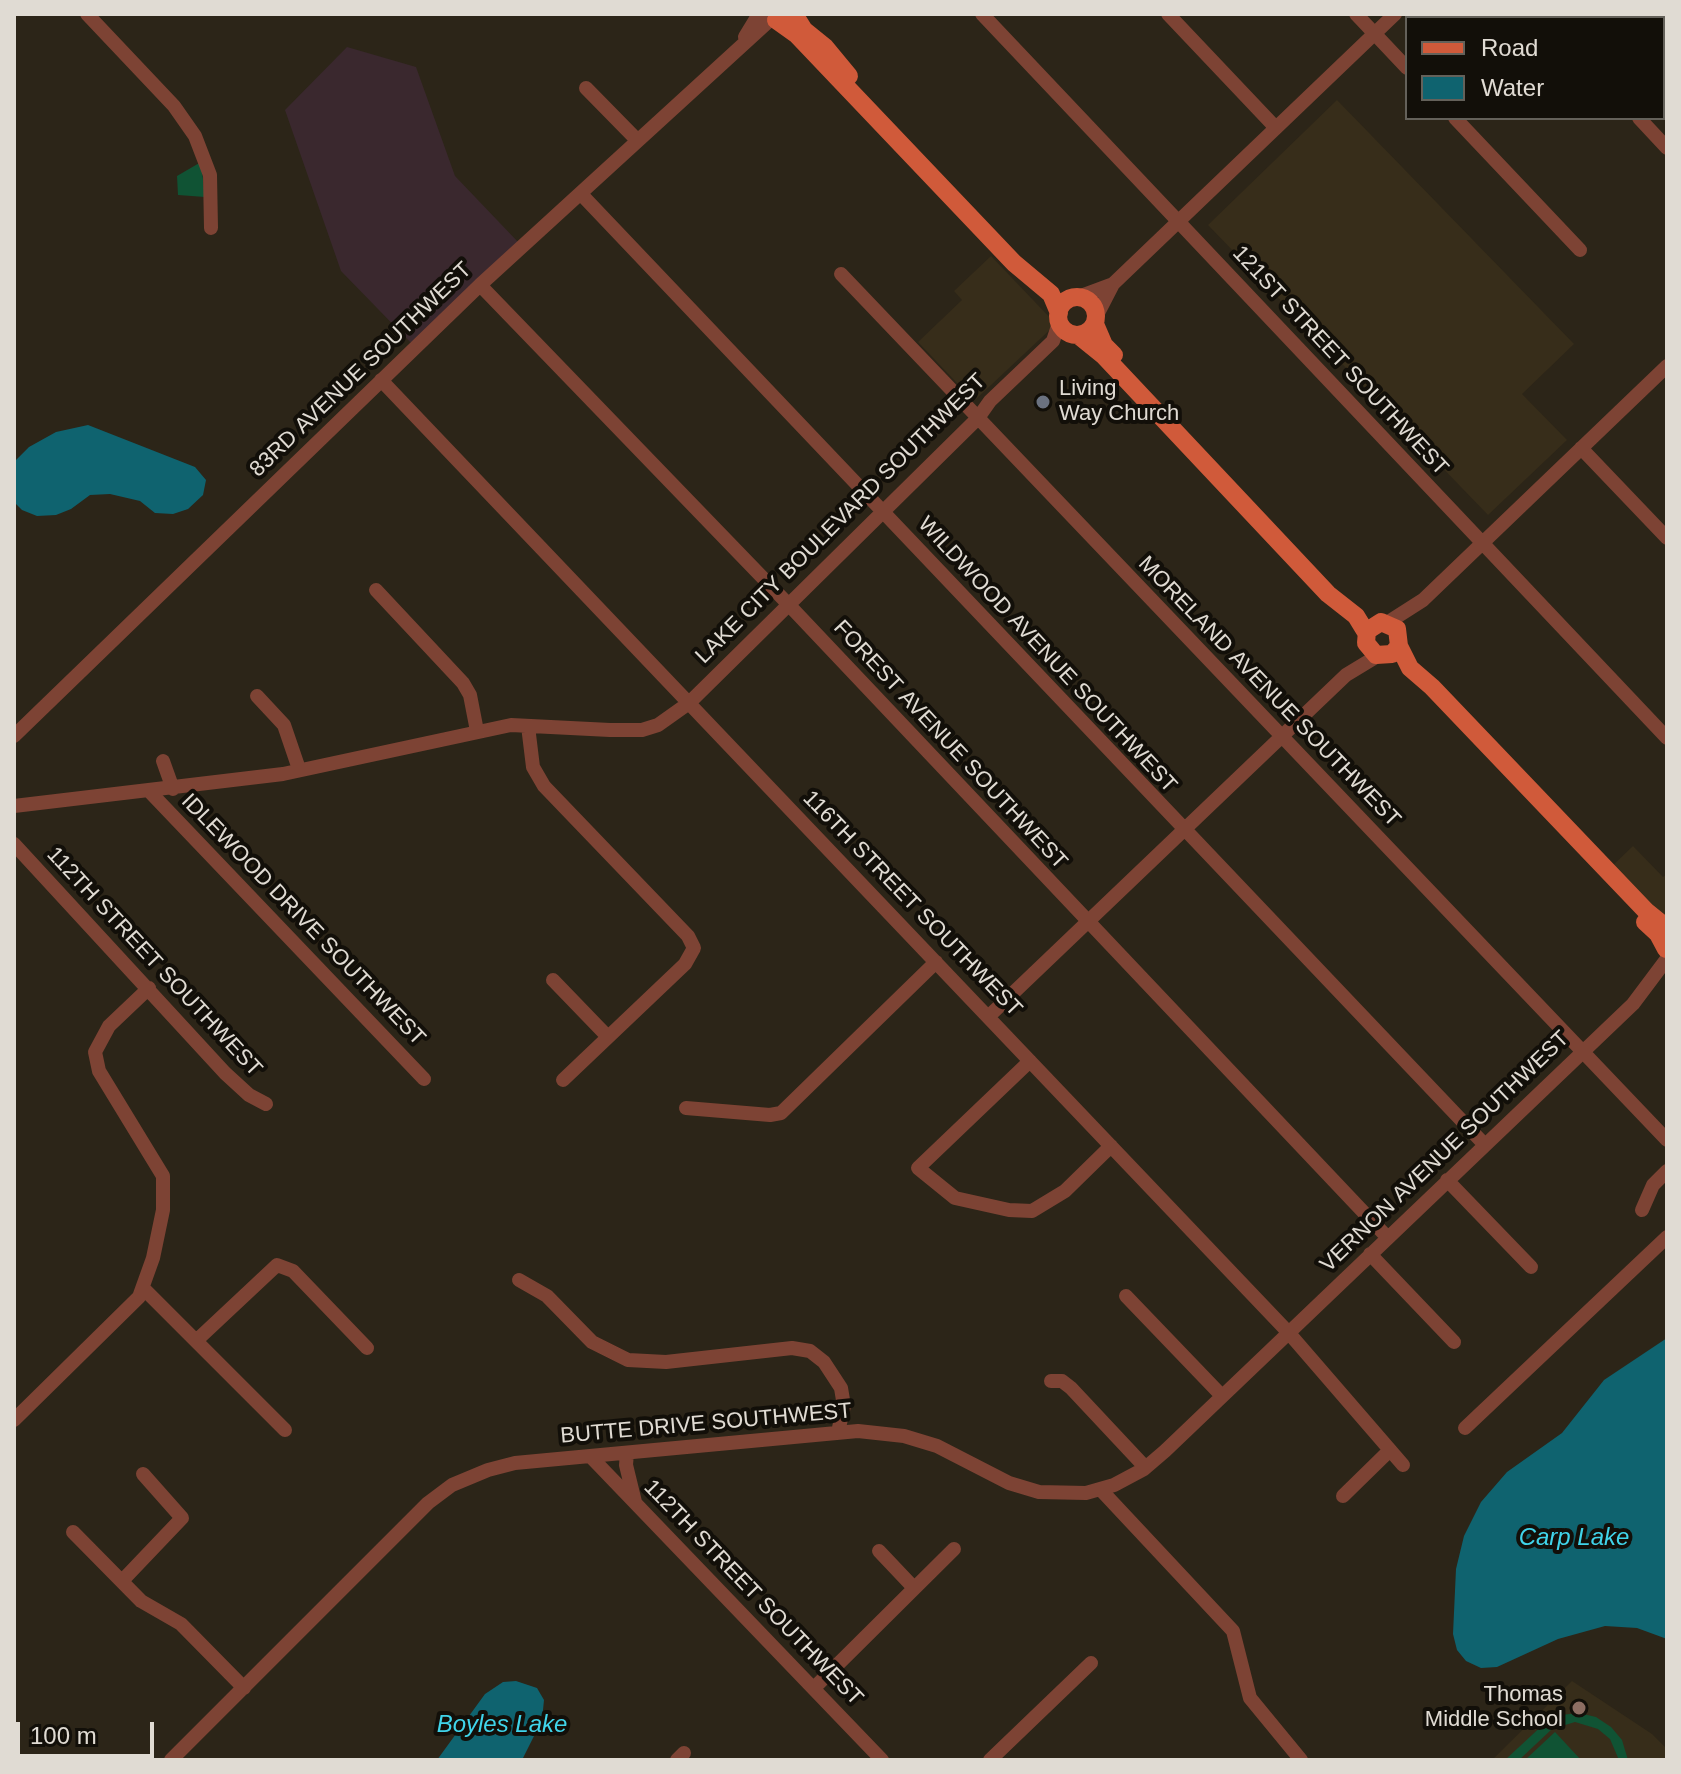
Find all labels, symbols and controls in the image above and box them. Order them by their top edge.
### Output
legend [1405,16,1665,120]
text: Road [1481,34,1538,61]
text: Water [1481,74,1544,101]
street label: 121ST STREET SOUTHWEST [1227,241,1453,481]
street label: 83RD AVENUE SOUTHWEST [245,257,477,483]
street label: LAKE CITY BOULEVARD SOUTHWEST [690,368,992,670]
place label: Living Way Church [1059,376,1179,428]
marker: Living Way Church [1034,393,1052,411]
street label: WILDWOOD AVENUE SOUTHWEST [912,512,1182,798]
street label: MORELAND AVENUE SOUTHWEST [1132,551,1406,833]
street label: FOREST AVENUE SOUTHWEST [828,615,1072,875]
street label: 116TH STREET SOUTHWEST [797,786,1027,1022]
street label: IDLEWOOD DRIVE SOUTHWEST [175,789,431,1051]
street label: 112TH STREET SOUTHWEST [41,842,267,1082]
street label: VERNON AVENUE SOUTHWEST [1315,1026,1575,1278]
street label: BUTTE DRIVE SOUTHWEST [559,1398,853,1450]
street label: 112TH STREET SOUTHWEST [638,1475,868,1711]
water label: Carp Lake [1519,1524,1629,1552]
place label: Thomas Middle School [1425,1682,1563,1734]
marker: Thomas Middle School [1570,1699,1588,1717]
scale bar [20,1706,158,1756]
water label: Boyles Lake [437,1711,567,1739]
text: 100 m [30,1722,97,1749]

